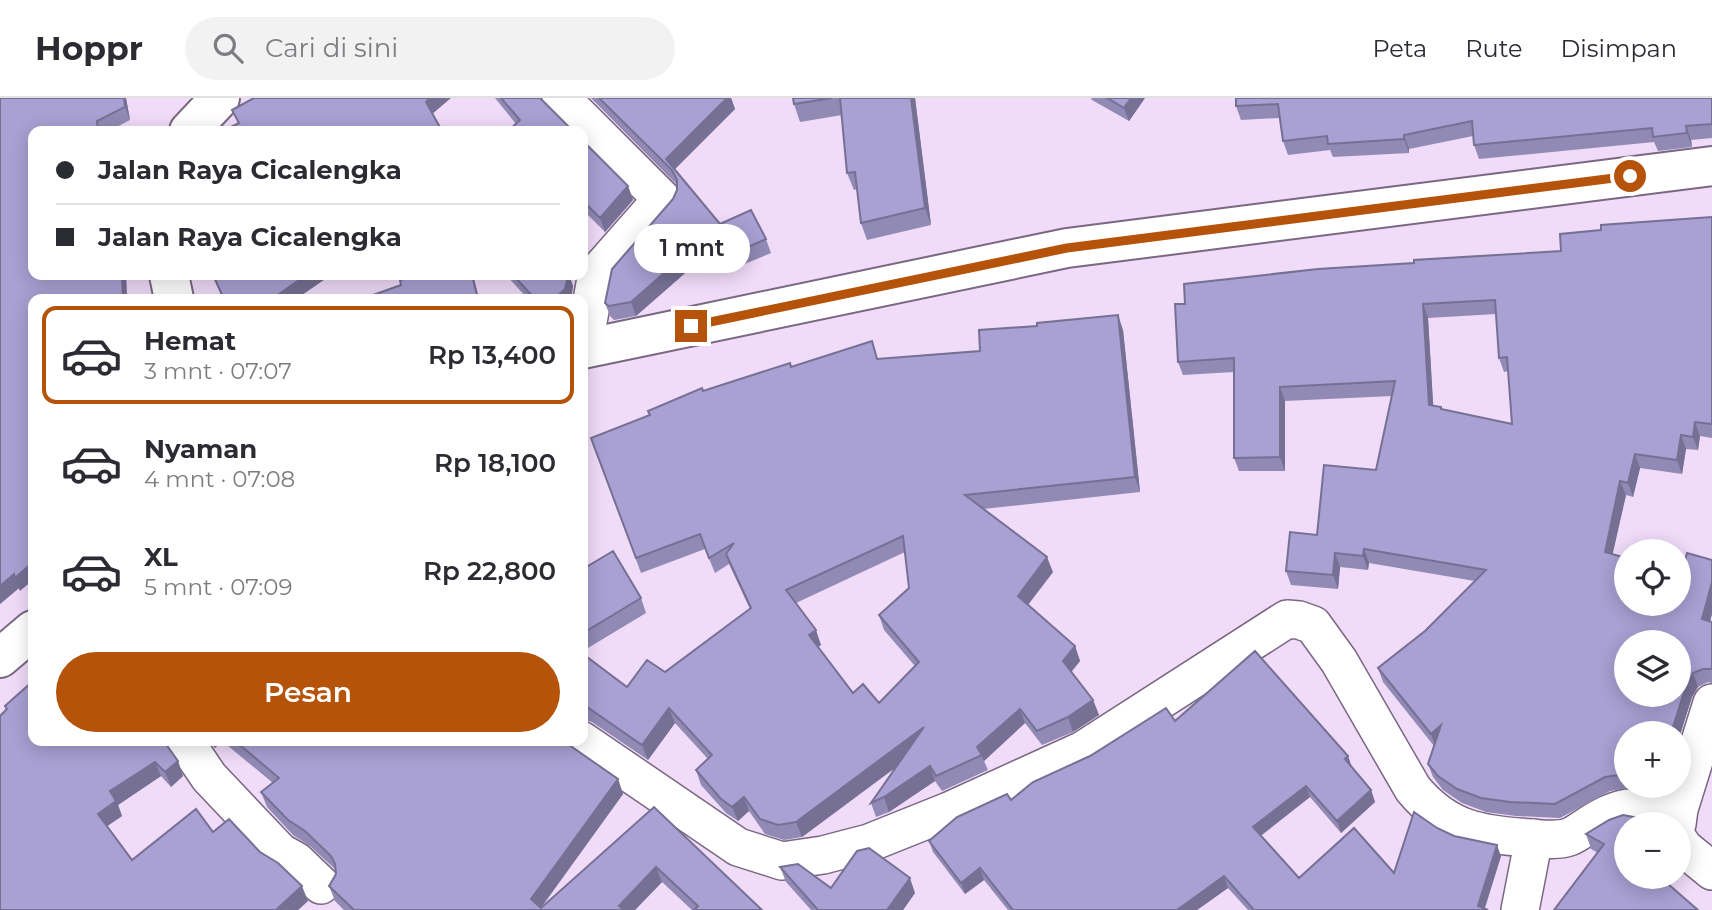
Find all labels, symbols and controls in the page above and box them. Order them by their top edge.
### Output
search box [185,17,675,80]
text: Hoppr [35,28,143,68]
icon: search [209,29,247,67]
text: Cari di sini [265,32,398,64]
text: Peta [1372,34,1427,63]
text: Rute [1465,34,1523,63]
text: Disimpan [1561,34,1677,63]
text: Jalan Raya Cicalengka [98,154,402,186]
route start [1614,160,1646,192]
text: Jalan Raya Cicalengka [98,221,402,253]
callout: 1 mnt [633,224,749,274]
text: 1 mnt [660,234,724,262]
route end [675,310,707,342]
icon: car [60,324,123,387]
text: Hemat [144,325,236,357]
text: Rp 13,400 [428,339,556,371]
text: 3 mnt · 07:07 [144,357,292,385]
icon: car [60,432,123,495]
text: Nyaman [144,433,257,465]
text: Rp 18,100 [434,447,556,479]
text: 4 mnt · 07:08 [144,465,295,493]
map controls [1614,539,1691,889]
button: locate [1614,539,1691,616]
icon: car [60,540,123,603]
text: XL [144,541,178,573]
text: Rp 22,800 [423,555,556,587]
text: 5 mnt · 07:09 [144,573,292,601]
button: layers [1614,630,1691,707]
button: Pesan [56,652,560,732]
button: + [1614,721,1691,798]
button: − [1614,812,1691,889]

